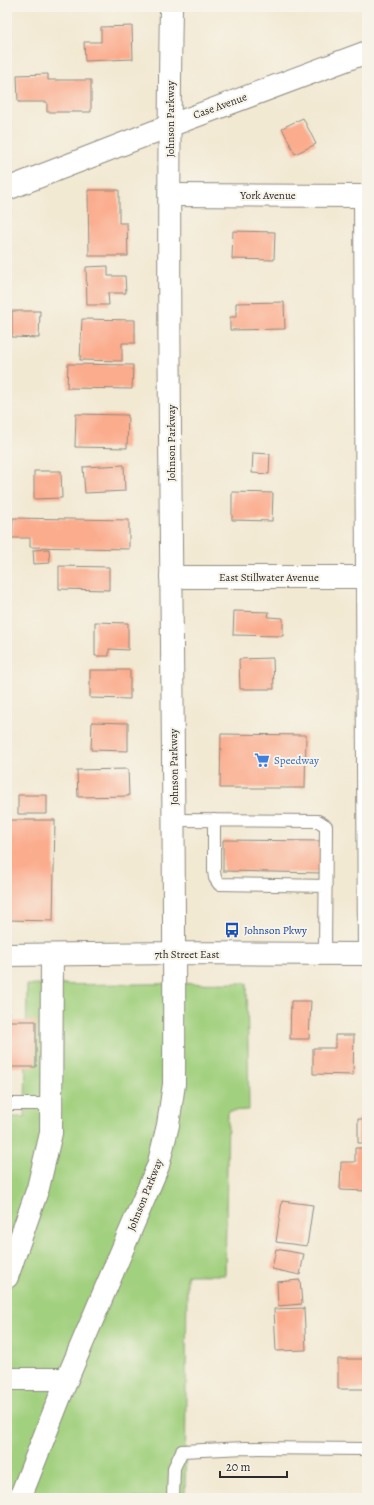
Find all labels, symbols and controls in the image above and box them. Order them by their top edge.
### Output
street label: Johnson Parkway [163,81,178,157]
street label: Case Avenue [191,89,249,123]
street label: York Avenue [239,188,296,203]
street label: Johnson Parkway [164,405,179,481]
street label: East Stillwater Avenue [219,570,319,585]
street label: Johnson Parkway [166,728,182,805]
supermarket icon: Speedway [253,751,271,769]
place label: Speedway [274,753,319,768]
bus stop icon: Johnson Pkwy [223,921,241,939]
place label: Johnson Pkwy [244,923,307,938]
street label: 7th Street East [155,947,220,962]
street label: Johnson Parkway [124,1157,166,1233]
scale bar [220,1453,287,1479]
text: 20 m [226,1459,250,1475]

